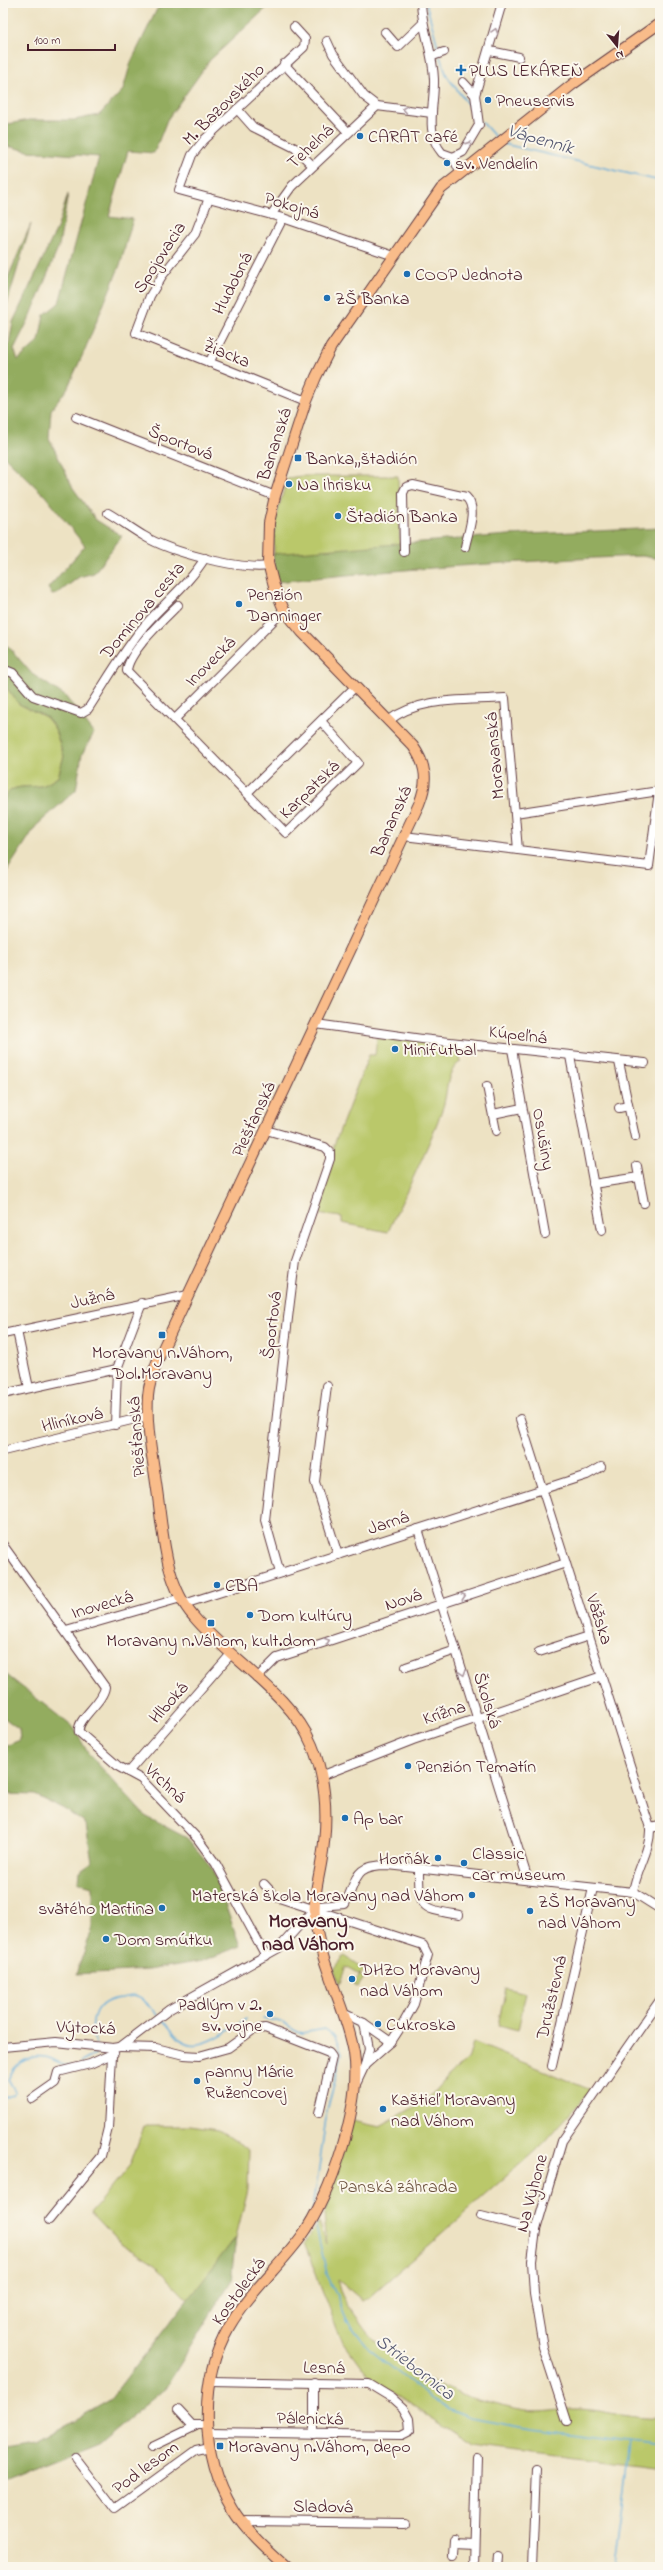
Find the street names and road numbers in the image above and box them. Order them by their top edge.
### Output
street label: M. Bazovského [177,58,272,153]
street label: Tehelná [282,119,341,176]
street label: Pokojná [261,186,322,228]
street label: Spojovacia [128,217,194,299]
street label: Hudobná [207,248,261,320]
street label: Žiacka [199,334,254,376]
street label: Bananská [252,405,300,485]
street label: Športová [144,419,217,469]
street label: Dominova cesta [94,557,192,666]
street label: Inovecká [180,631,243,694]
street label: Moravanská [479,711,513,800]
street label: Karpatská [274,755,347,826]
street label: Bananská [365,782,420,862]
street label: Kúpeľná [487,1020,548,1052]
street label: Piešťanská [226,1078,284,1162]
street label: Osušiny [524,1106,560,1172]
street label: Južná [68,1282,117,1318]
street label: Športová [256,1290,290,1360]
street label: Piešťanská [122,1396,154,1478]
street label: Hliníková [39,1401,106,1441]
street label: Jarná [365,1505,413,1543]
street label: Nová [382,1583,426,1619]
street label: Inovecká [69,1585,136,1627]
street label: Vážska [577,1590,618,1648]
street label: Školská [465,1669,507,1732]
street label: Hlboká [143,1677,195,1730]
street label: Krížna [420,1695,469,1733]
street label: Vrchná [137,1758,191,1811]
street label: Družstevná [531,1953,575,2043]
street label: Výtocká [55,2015,116,2043]
street label: Na Výhone [510,2151,556,2235]
street label: Kostolecká [206,2253,273,2331]
street label: Lesná [303,2356,345,2382]
street label: Pálenická [276,2406,344,2434]
street label: Pod lesom [107,2435,185,2502]
street label: Sladová [293,2494,353,2522]

